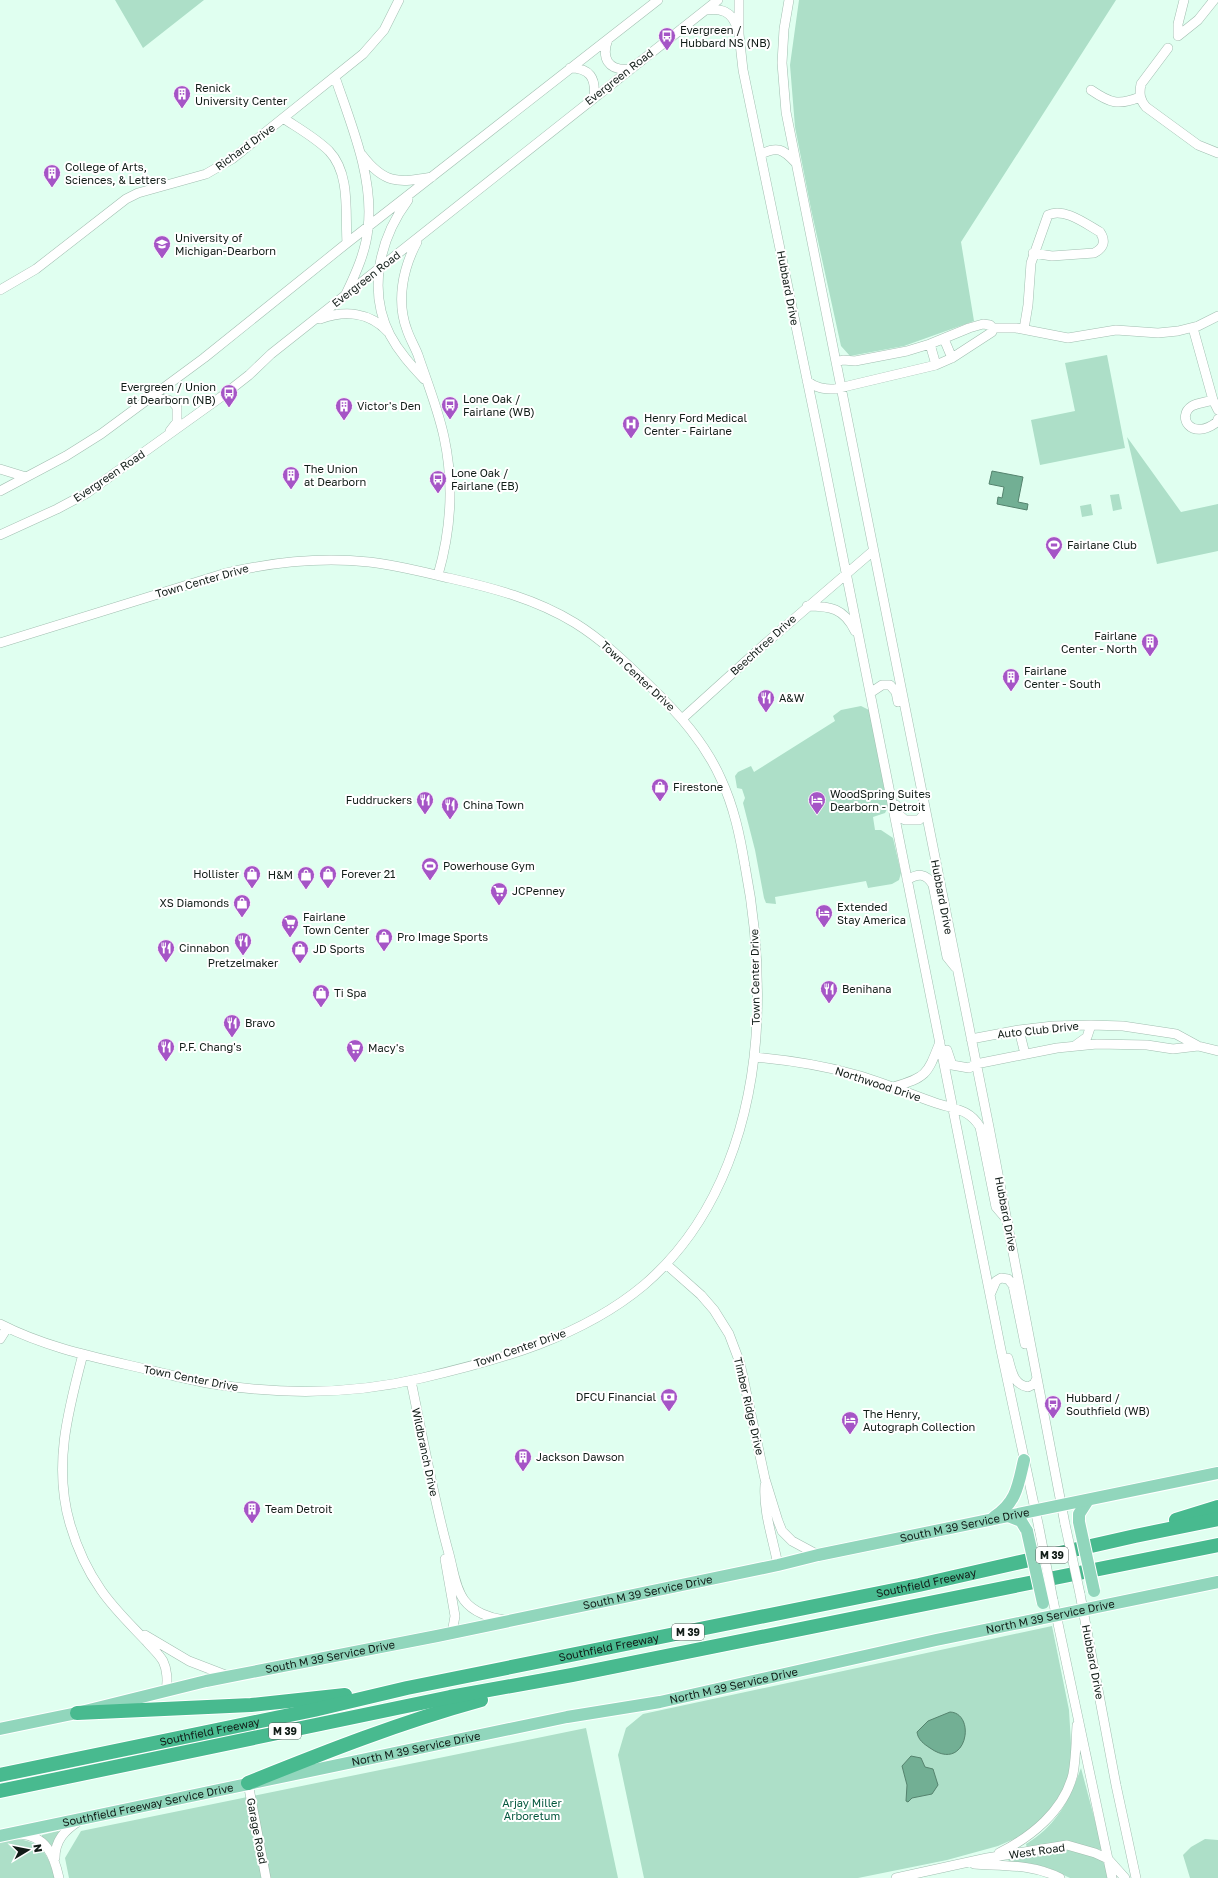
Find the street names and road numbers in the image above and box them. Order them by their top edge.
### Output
street label: Evergreen Road [582,46,656,107]
street label: Richard Drive [212,121,277,173]
street label: Evergreen Road [329,248,403,309]
street label: Hubbard Drive [775,250,802,326]
street label: Evergreen Road [71,447,147,504]
street label: Town Center Drive [154,561,250,600]
street label: Beechtree Drive [727,612,798,678]
street label: Town Center Drive [599,638,678,713]
street label: Hubbard Drive [929,859,956,935]
street label: Town Center Drive [747,929,762,1025]
street label: Auto Club Drive [997,1019,1079,1040]
street label: Northwood Drive [834,1064,923,1104]
street label: Hubbard Drive [993,1176,1020,1252]
street label: Town Center Drive [472,1326,568,1369]
street label: Timber Ridge Drive [732,1356,767,1456]
street label: Town Center Drive [143,1362,240,1393]
street label: Wildbranch Drive [410,1406,441,1497]
street label: South M 39 Service Drive [898,1505,1030,1544]
road number: M 39 [1036,1547,1068,1563]
street label: Southfield Freeway [875,1565,977,1599]
street label: South M 39 Service Drive [582,1572,713,1611]
street label: North M 39 Service Drive [985,1596,1116,1636]
road number: M 39 [672,1624,704,1640]
street label: Hubbard Drive [1080,1624,1107,1700]
street label: Southfield Freeway [557,1630,660,1663]
street label: South M 39 Service Drive [264,1637,396,1675]
street label: North M 39 Service Drive [668,1664,799,1706]
street label: Southfield Freeway [158,1714,261,1748]
road number: M 39 [269,1723,301,1739]
street label: North M 39 Service Drive [350,1728,481,1768]
street label: Southfield Freeway Service Drive [61,1780,234,1829]
street label: Garage Road [245,1797,270,1865]
street label: West Road [1008,1840,1066,1861]

